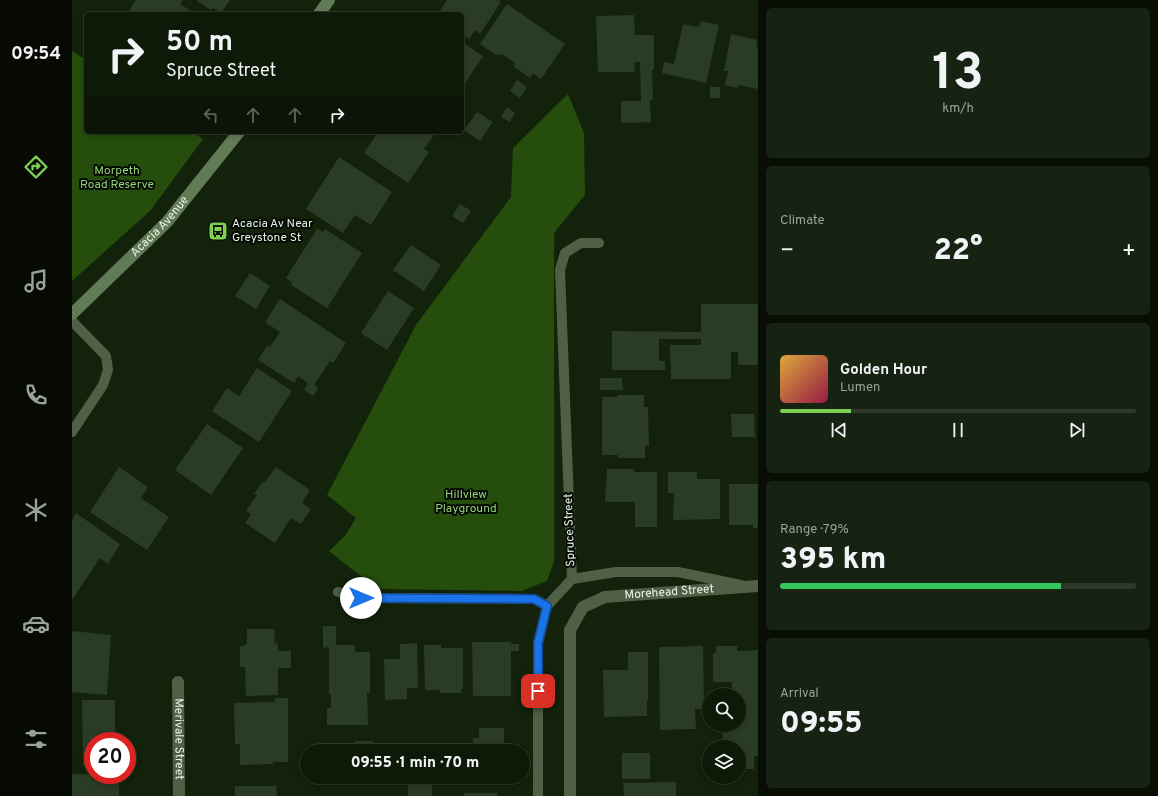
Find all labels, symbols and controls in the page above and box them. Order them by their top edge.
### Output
text: 50 m [166,25,233,61]
icon: right [100,28,152,80]
text: 13 [932,42,984,108]
text: 09:54 [11,43,61,66]
text: Spruce Street [166,60,276,83]
text: km/h [942,101,974,117]
icon: left [200,104,222,126]
icon: ahead [242,104,264,126]
icon: ahead [284,104,306,126]
icon: right [326,104,348,126]
icon: directions [22,153,50,181]
park label: Morpeth Road Reserve [80,163,154,193]
street label: Acacia Avenue [127,193,193,261]
text: Climate [780,213,825,229]
place label: Acacia Av Near Greystone St [232,216,313,246]
bus stop icon: Acacia Av Near Greystone St [207,220,229,242]
text: 22° [933,233,983,270]
text: − [780,238,794,265]
text: + [1122,238,1136,265]
icon: music [22,267,50,295]
text: Golden Hour [840,361,927,380]
text: Lumen [840,380,880,396]
icon: phone [22,381,50,409]
icon: previous [828,419,850,441]
icon: pause [947,419,969,441]
icon: next [1066,419,1088,441]
park label: Hillview Playground [435,487,497,517]
street label: Spruce Street [561,493,579,567]
icon: climate [22,496,50,524]
text: Range · 79% [780,522,849,538]
text: 395 km [780,542,886,579]
position arrow [340,577,382,619]
street label: Morehead Street [624,581,715,604]
icon: car [22,610,50,638]
pin [521,674,555,708]
icon: arrive [527,680,549,702]
text: Arrival [780,686,819,702]
map controls [702,688,746,784]
button: search [702,688,746,732]
street label: Merivale Street [170,698,187,780]
text: 09:55 [780,706,862,743]
icon: filters [22,725,50,753]
speed limit sign: 20 [84,732,136,784]
button: layers [702,740,746,784]
text: 09:55 · 1 min · 70 m [351,754,479,773]

